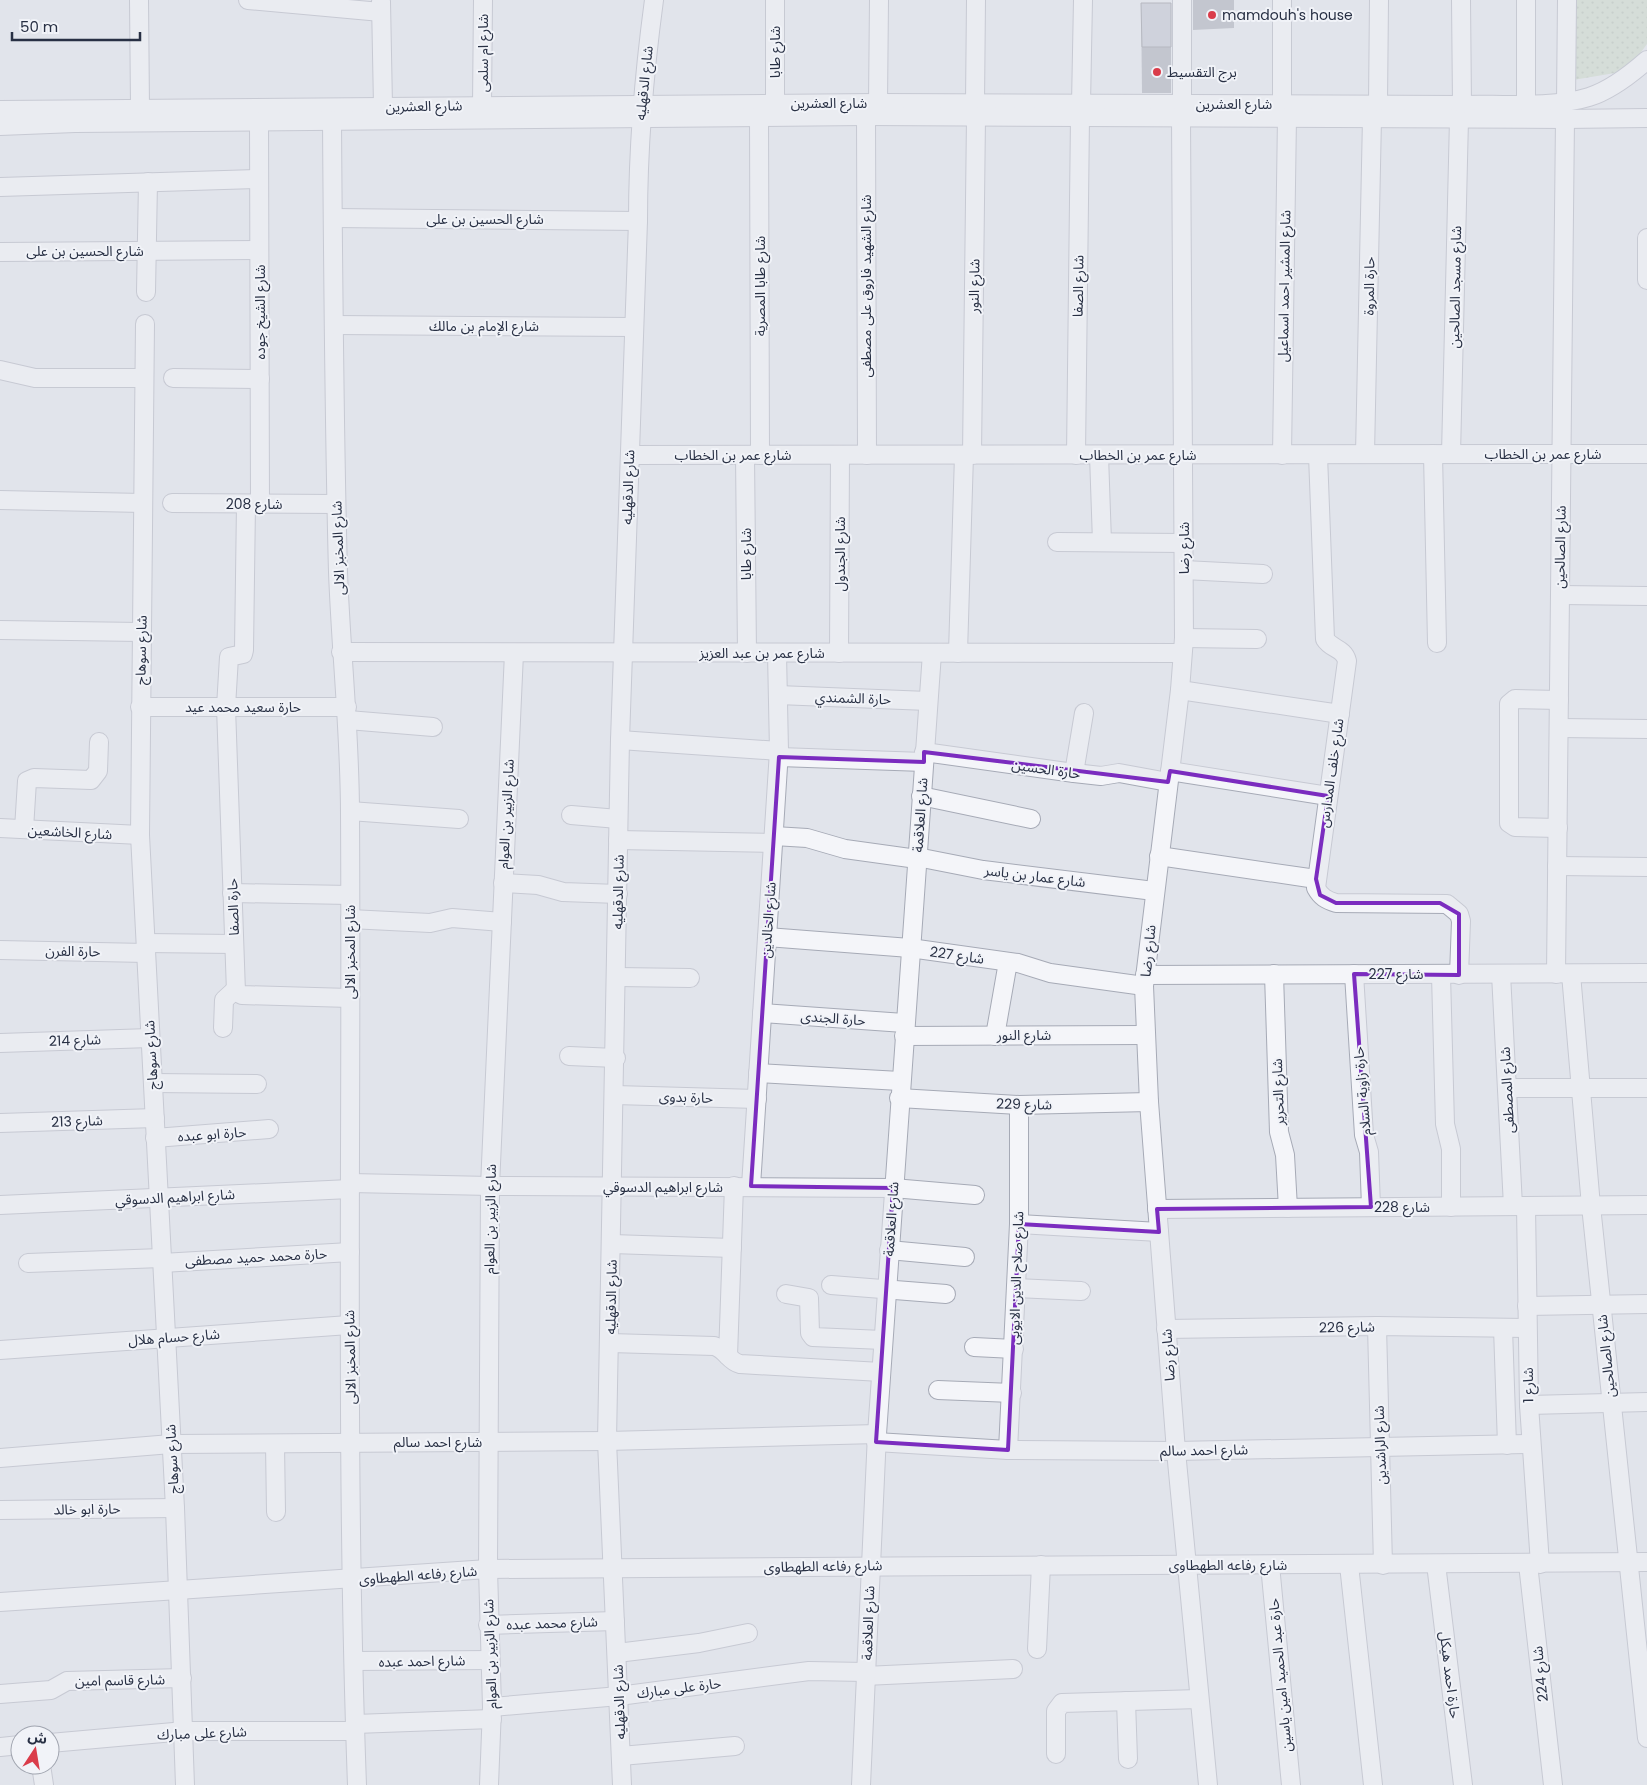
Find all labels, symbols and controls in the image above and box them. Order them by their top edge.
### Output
place label: mamdouh's house [1222,5,1353,25]
marker: mamdouh's house [1206,9,1218,21]
scale bar [12,10,140,42]
street label: شارع ام سلمى [473,14,494,92]
text: 50 m [20,16,58,37]
street label: شارع طابا [765,26,786,78]
street label: شارع الدقهليه [630,45,659,121]
place label: برج التقسيط [1167,62,1237,83]
marker: برج التقسيط [1151,66,1163,78]
street label: شارع العشرين [791,93,867,114]
street label: شارع العشرين [1196,94,1272,115]
street label: شارع العشرين [385,95,463,118]
street label: شارع الشهيد فاروق على مصطفى [856,195,877,377]
street label: شارع الحسين بن على [426,209,544,230]
street label: شارع المشير احمد اسماعيل [1273,210,1296,362]
street label: شارع مسجد الصالحين [1444,225,1467,349]
street label: شارع طابا المصرية [750,236,771,336]
street label: شارع الحسين بن على [26,241,144,262]
street label: شارع الصفا [1067,255,1090,317]
street label: حارة المروة [1358,256,1380,316]
street label: شارع النور [964,259,985,314]
street label: شارع الشيخ جوده [250,264,271,360]
street label: شارع الإمام بن مالك [429,316,539,337]
street label: شارع عمر بن الخطاب [1485,444,1602,465]
street label: شارع عمر بن الخطاب [675,445,792,466]
street label: شارع عمر بن الخطاب [1080,445,1197,466]
street label: شارع الدقهليه [617,449,640,525]
street label: شارع 208 [226,494,282,515]
street label: شارع المخبز الالى [326,500,351,596]
street label: شارع الصالحين [1549,505,1572,589]
street label: شارع الجندول [830,516,851,592]
street label: شارع رضا [1174,522,1195,574]
street label: شارع طابا [736,528,757,580]
street label: شارع سوهاج [130,615,153,685]
street label: شارع عمر بن عبد العزيز [698,643,825,664]
street label: حارة الشمندي [815,687,891,711]
street label: حارة سعيد محمد عيد [185,697,301,717]
street label: شارع خلف المدارس [1313,717,1350,829]
street label: حارة الحسين [1010,754,1082,784]
street label: شارع الزبير بن العوام [493,758,520,870]
street label: شارع العلاقمة [907,777,934,853]
street label: شارع الخاشعين [27,820,113,845]
street label: شارع الدقهليه [607,854,630,930]
street label: شارع عمار بن ياسر [982,860,1087,893]
street label: حارة الصفا [222,878,244,936]
street label: شارع الخالدين [755,881,782,959]
street label: شارع المخبز الالى [340,905,361,999]
street label: شارع رضا [1135,924,1162,978]
street label: حارة الفرن [45,941,101,961]
street label: شارع 227 [928,941,986,970]
street label: شارع 227 [1369,964,1423,985]
street label: حارة الجندى [800,1006,866,1030]
street label: شارع سوهاج [139,1020,164,1090]
street label: شارع النور [996,1025,1051,1046]
street label: شارع 214 [48,1029,102,1052]
street label: حارة زاوية السلام [1348,1045,1377,1136]
street label: شارع المصطفى [1495,1046,1520,1134]
street label: شارع التحرير [1267,1058,1290,1127]
street label: حارة بدوى [658,1086,714,1108]
street label: شارع 229 [996,1094,1052,1115]
street label: شارع 213 [51,1110,103,1133]
street label: حارة ابو عبده [177,1122,247,1146]
street label: شارع الزبير بن العوام [479,1164,502,1274]
street label: شارع ابراهيم الدسوقي [603,1177,723,1198]
street label: شارع العلاقمة [878,1181,905,1257]
street label: شارع ابراهيم الدسوقي [115,1184,236,1211]
street label: شارع 228 [1374,1197,1430,1218]
street label: شارع صلاح الدين الايوبى [1004,1211,1029,1345]
street label: حارة محمد حميد مصطفى [184,1243,328,1271]
street label: شارع الدقهليه [600,1259,623,1335]
street label: شارع المخبز الالى [339,1310,362,1404]
street label: شارع الصالحين [1592,1313,1621,1398]
street label: شارع 226 [1319,1317,1375,1338]
street label: شارع حسام هلال [127,1324,221,1351]
street label: شارع رضا [1156,1328,1181,1382]
street label: شارع 1 [1518,1367,1539,1403]
street label: شارع الراشدين [1369,1405,1392,1485]
street label: شارع سوهاج [160,1424,185,1494]
street label: شارع احمد سالم [394,1432,482,1453]
street label: شارع احمد سالم [1160,1439,1248,1462]
street label: حارة ابو خالد [53,1498,121,1520]
street label: شارع رفاعه الطهطاوى [764,1555,882,1578]
street label: شارع رفاعه الطهطاوى [1169,1555,1287,1576]
street label: شارع رفاعه الطهطاوى [358,1561,478,1590]
street label: شارع العلاقمة [857,1585,880,1661]
street label: حارة عبد الحميد امين ياسين [1263,1597,1297,1753]
street label: شارع الزبير بن العوام [478,1599,503,1709]
street label: شارع محمد عبده [506,1611,598,1636]
street label: حارة احمد هيكل [1435,1630,1465,1720]
street label: شارع 224 [1527,1645,1554,1703]
street label: شارع احمد عبده [378,1650,466,1673]
street label: شارع الدقهليه [608,1664,631,1740]
street label: شارع قاسم امين [75,1669,165,1692]
street label: حارة على مبارك [636,1673,722,1703]
street label: شارع على مبارك [157,1721,247,1746]
north arrow [10,1725,60,1775]
text: ش [26,1726,49,1749]

